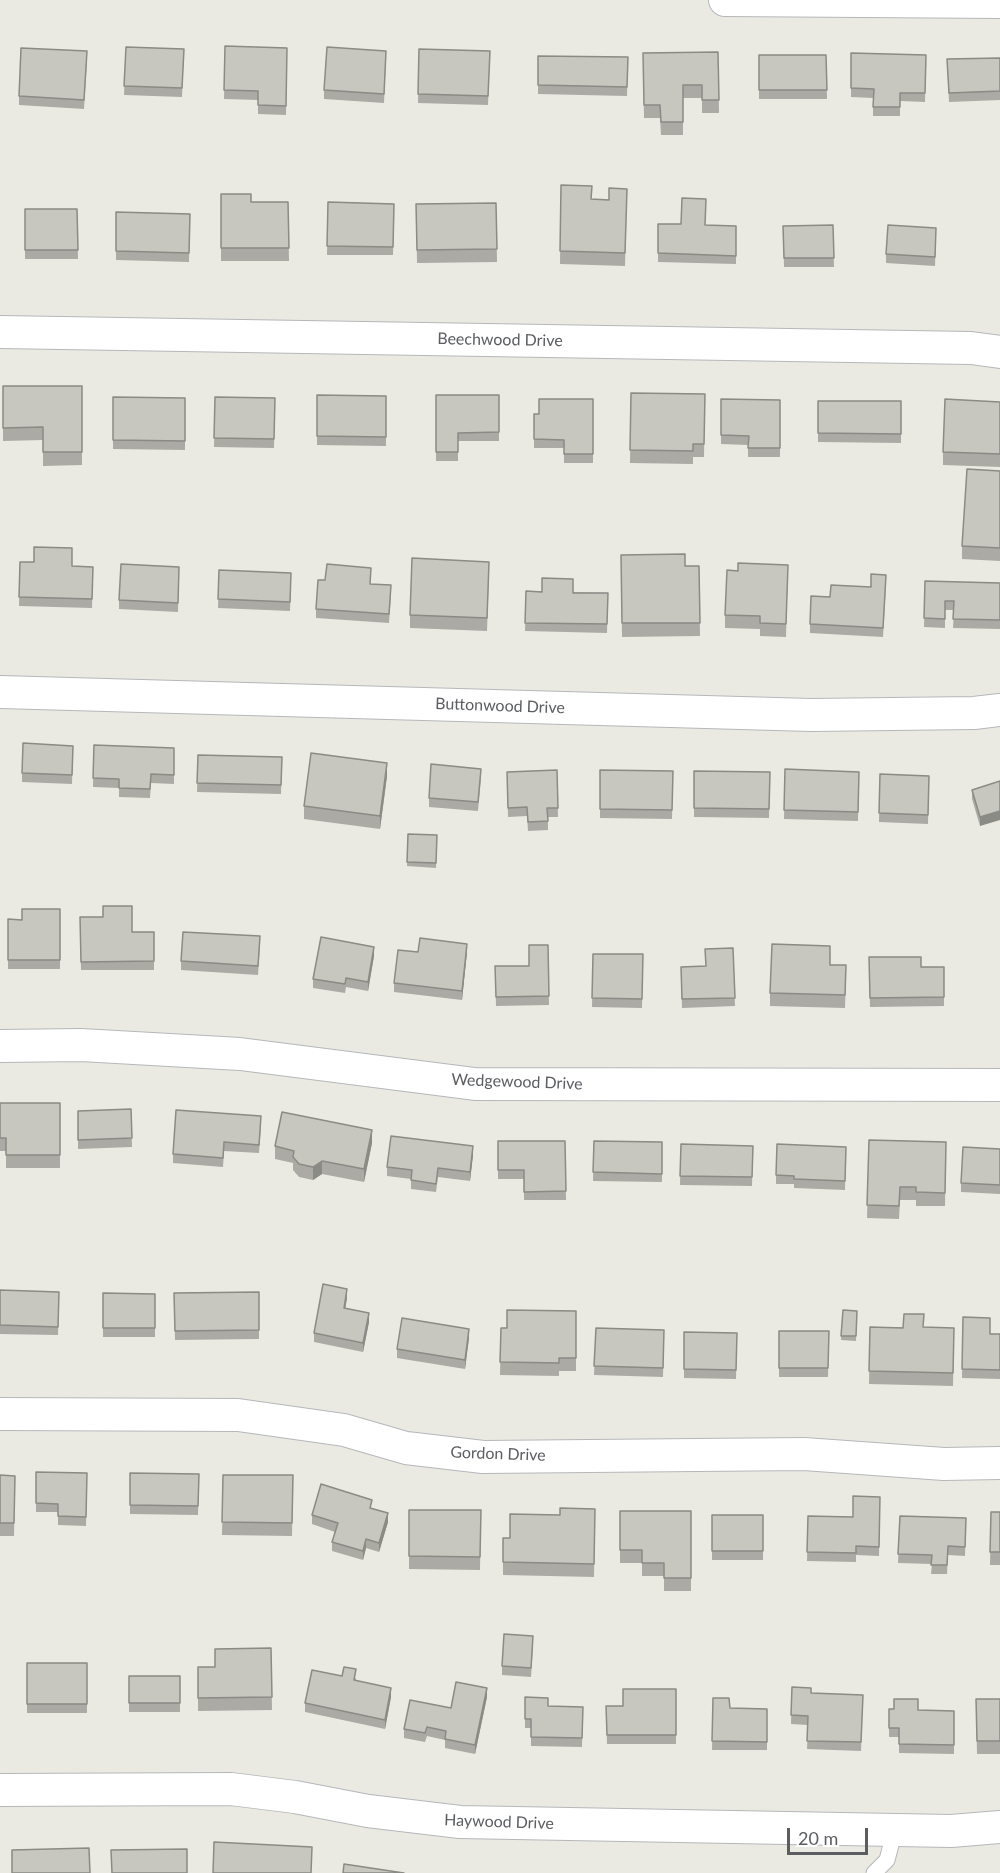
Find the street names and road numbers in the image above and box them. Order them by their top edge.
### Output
street label: Beechwood Drive [437,329,563,351]
street label: Buttonwood Drive [435,694,565,718]
street label: Wedgewood Drive [451,1070,583,1094]
street label: Gordon Drive [450,1443,546,1465]
street label: Haywood Drive [444,1810,554,1834]

